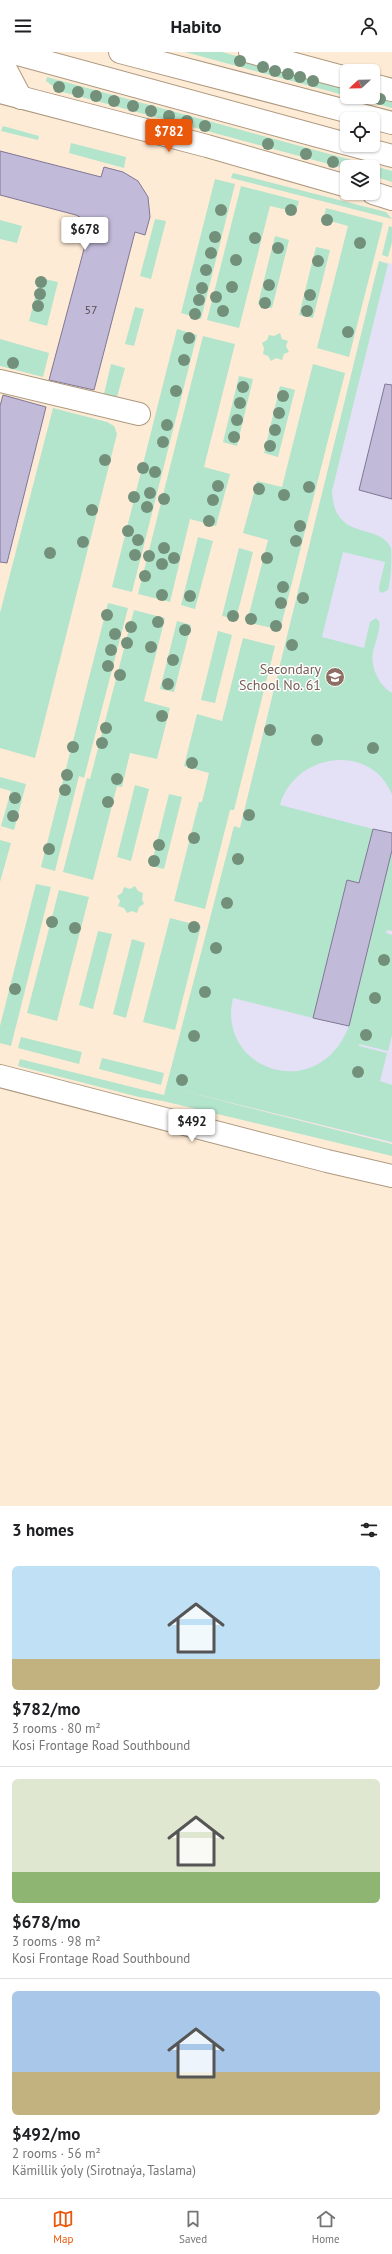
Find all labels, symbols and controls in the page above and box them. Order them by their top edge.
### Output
icon: menu [12,15,34,37]
text: Habito [171,15,222,38]
icon: person [358,15,380,37]
north arrow [340,64,380,104]
map controls [340,64,380,200]
button: locate [340,112,380,152]
pin: $782 [145,119,193,153]
text: $782 [154,123,184,140]
button: layers [340,160,380,200]
pin: $678 [61,217,109,251]
text: $678 [70,221,100,238]
house number: 57 [84,302,98,317]
place label: Secondary School No. 61 [239,660,321,694]
school or university icon: Secondary School No. 61 [324,666,346,688]
pin: $492 [168,1109,216,1143]
text: $492 [177,1113,207,1130]
text: 3 homes [12,1519,74,1541]
icon: filters [358,1519,380,1541]
icon: home [160,1592,232,1664]
text: $782/mo [12,1698,80,1720]
text: 3 rooms · 80 m² [12,1720,101,1737]
text: Kosi Frontage Road Southbound [12,1737,190,1754]
icon: home [160,1805,232,1877]
text: $678/mo [12,1911,80,1933]
text: 3 rooms · 98 m² [12,1933,101,1950]
text: Kosi Frontage Road Southbound [12,1950,190,1967]
icon: home [160,2017,232,2089]
text: $492/mo [12,2123,80,2145]
text: 2 rooms · 56 m² [12,2145,101,2162]
text: Kämillik ýoly (Sirotnaýa, Taslama) [12,2162,196,2179]
tab: Map [52,2208,74,2246]
tab: Saved [179,2208,207,2246]
tab: Home [312,2208,340,2246]

